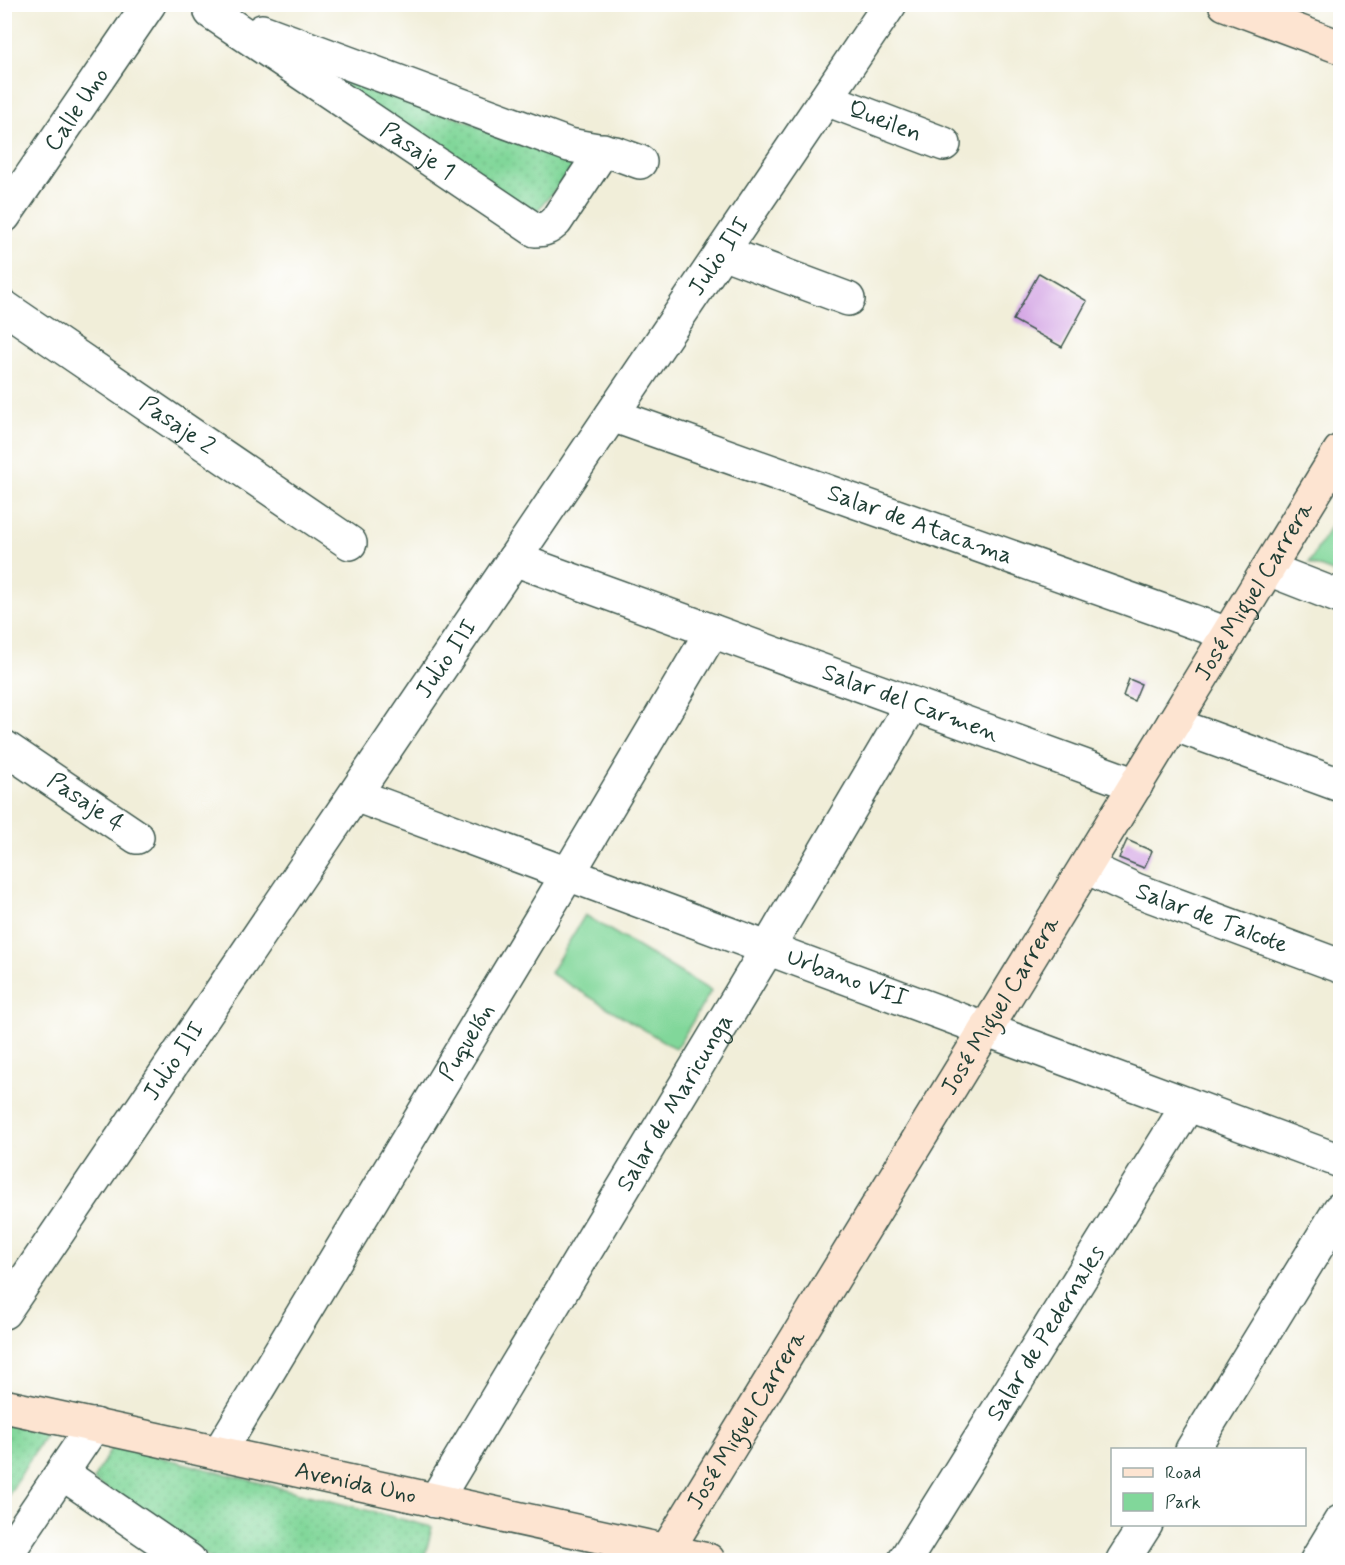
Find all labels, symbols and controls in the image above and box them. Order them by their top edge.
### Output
street label: Calle Uno [37,62,116,158]
street label: Queilen [844,93,926,150]
street label: Pasaje 1 [374,115,461,187]
street label: Julio III [681,211,757,302]
street label: Pasaje 2 [134,389,221,462]
street label: Salar de Atacama [823,477,1017,572]
street label: José Miguel Carrera [1187,495,1321,687]
street label: Julio III [409,613,484,704]
street label: Salar del Carmen [818,657,1004,750]
street label: Pasaje 4 [41,765,131,840]
street label: Salar de Talcote [1131,876,1292,961]
street label: José Miguel Carrera [934,910,1067,1101]
street label: Urbano VII [782,941,912,1015]
street label: Puquelón [432,997,502,1086]
street label: Salar de Maricunga [609,1008,740,1197]
street label: Julio III [136,1015,212,1107]
street label: Salar de Pedernales [980,1239,1113,1427]
street label: José Miguel Carrera [680,1324,814,1516]
legend [1111,1448,1306,1526]
street label: Avenida Uno [292,1455,419,1511]
text: Road [1165,1461,1201,1485]
text: Park [1165,1491,1201,1515]

